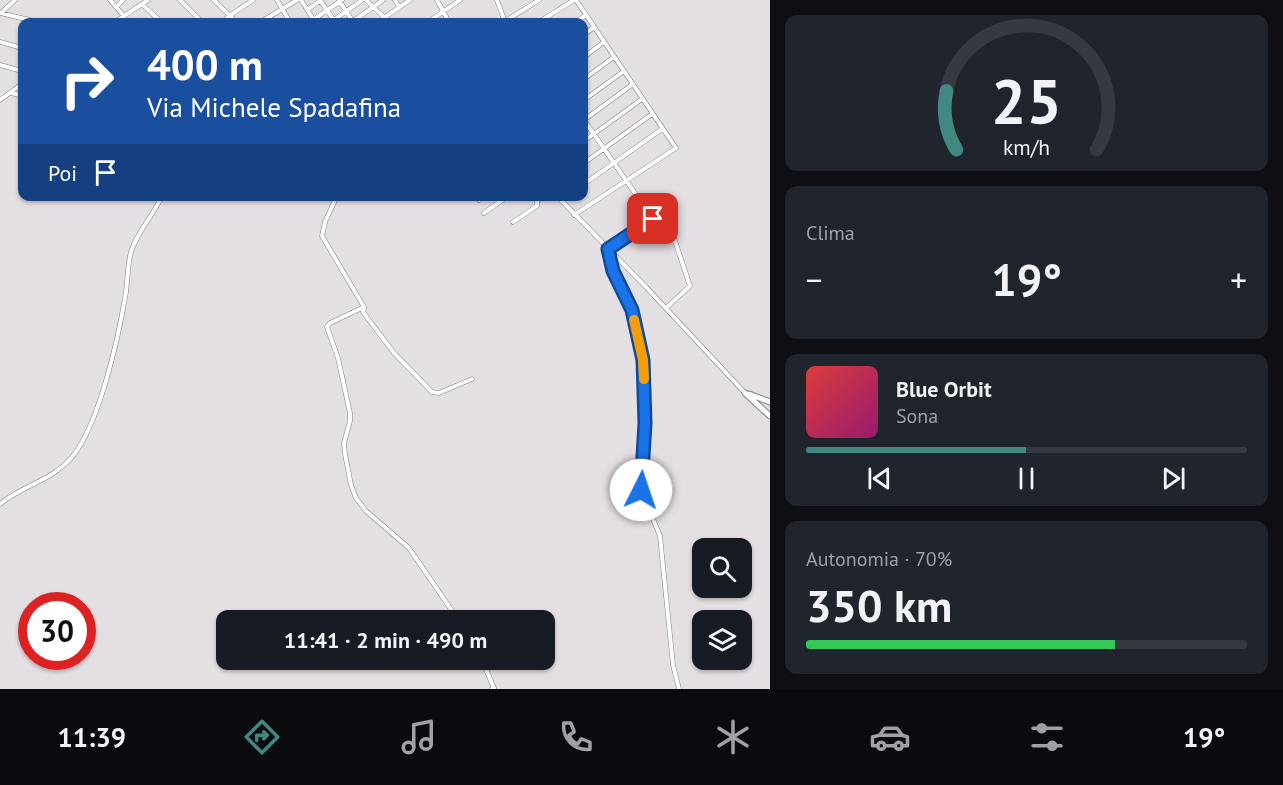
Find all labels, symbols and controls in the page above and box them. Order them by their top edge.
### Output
text: 400 m [147,37,263,92]
icon: right [48,42,126,120]
text: 25 [991,60,1062,141]
text: Via Michele Spadafina [147,90,401,124]
text: km/h [1003,133,1050,161]
icon: arrive [89,156,122,189]
text: Poi [48,159,77,187]
pin [627,193,678,244]
icon: arrive [636,202,669,235]
text: Clima [806,220,855,246]
text: 19° [991,250,1062,308]
text: − [806,258,823,301]
text: + [1230,258,1247,301]
text: Blue Orbit [896,375,992,403]
text: Sona [896,403,938,429]
position arrow [609,458,673,522]
icon: previous [863,462,896,495]
icon: pause [1010,462,1043,495]
icon: next [1157,462,1190,495]
map controls [692,538,752,670]
button: search [692,538,752,598]
text: Autonomia · 70% [806,546,952,572]
text: 350 km [806,576,952,634]
speed limit sign: 30 [18,592,96,670]
button: layers [692,610,752,670]
text: 11:41 · 2 min · 490 m [284,626,487,654]
icon: directions [241,716,283,758]
icon: music [398,716,440,758]
icon: phone [555,716,597,758]
icon: climate [712,716,754,758]
icon: car [869,716,911,758]
icon: filters [1026,716,1068,758]
text: 11:39 [58,720,126,754]
text: 19° [1183,720,1225,754]

